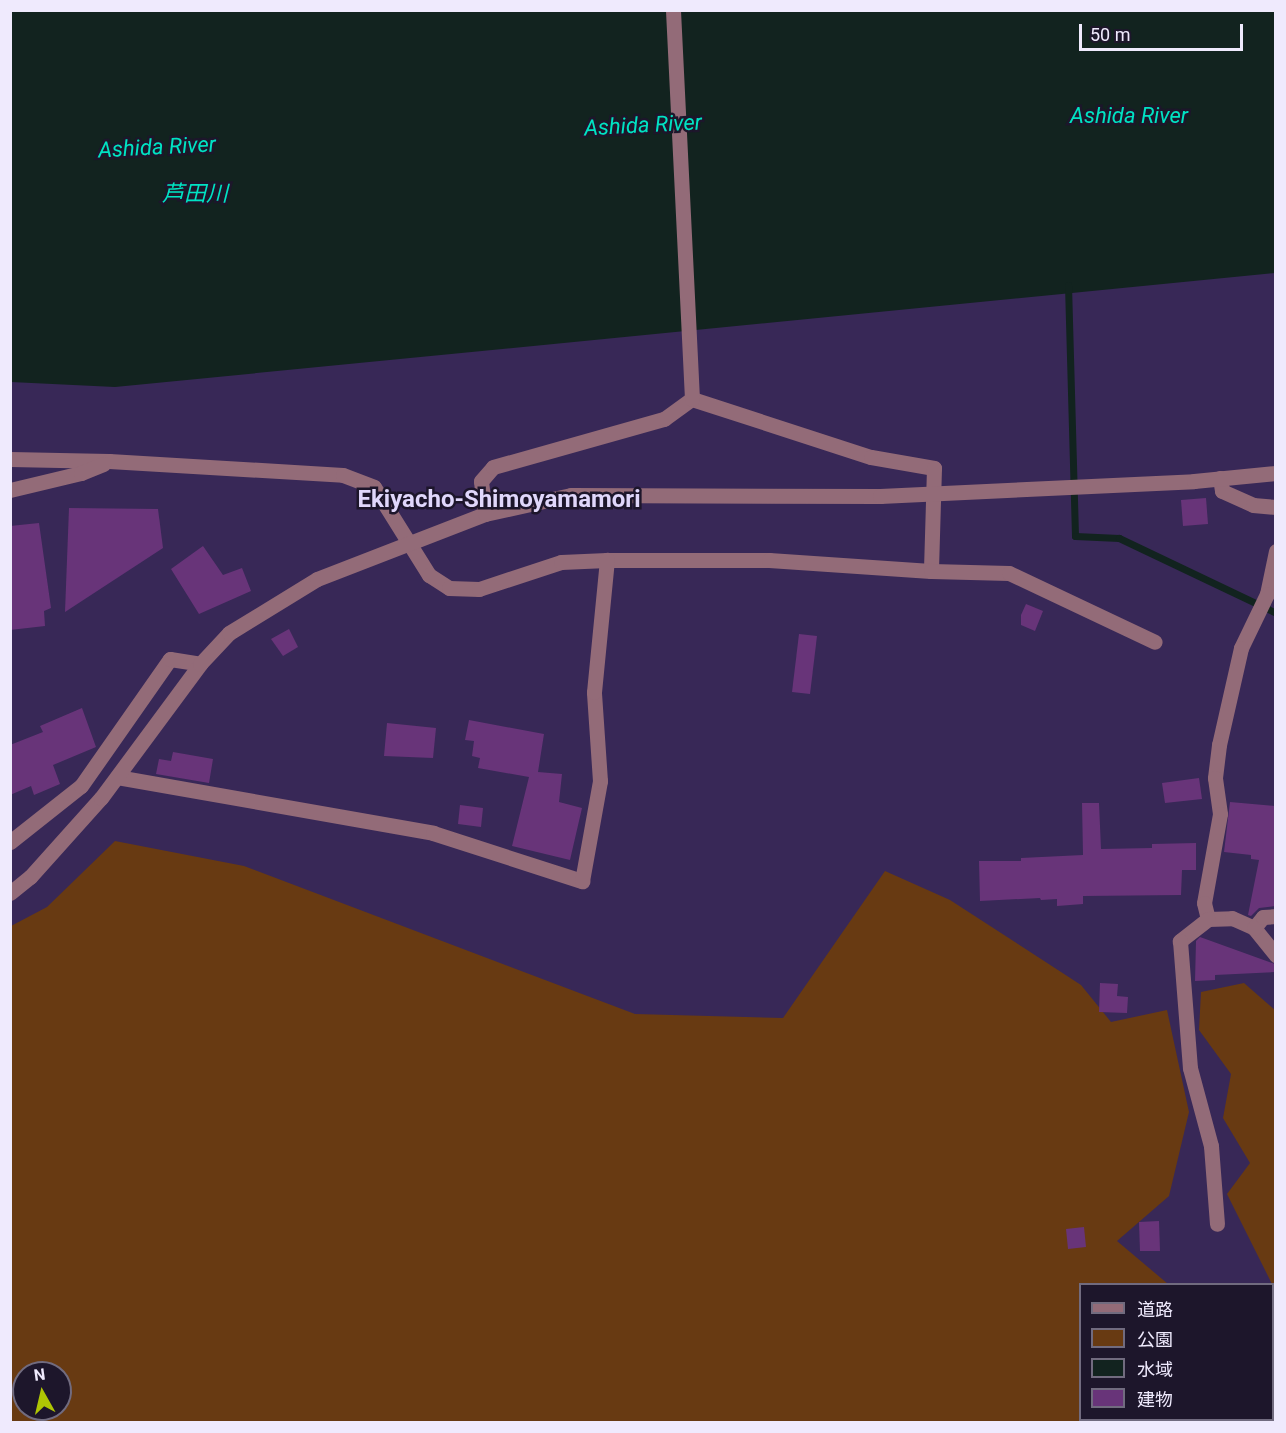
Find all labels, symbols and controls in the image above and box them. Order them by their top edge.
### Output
scale bar [1082,12,1246,50]
text: 50 m [1090,24,1130,45]
water label: Ashida River [1070,103,1188,129]
water label: Ashida River [583,109,703,141]
water label: Ashida River [97,131,217,163]
water label: 芦田川 [162,181,228,207]
district label: Ekiyacho-Shimoyamamori [358,486,640,514]
legend [1079,1283,1274,1421]
text: 道路 [1137,1299,1173,1320]
text: 公園 [1137,1329,1173,1350]
text: 水域 [1137,1359,1173,1380]
north arrow [12,1361,72,1421]
text: N [33,1364,47,1385]
text: 建物 [1137,1389,1173,1410]

